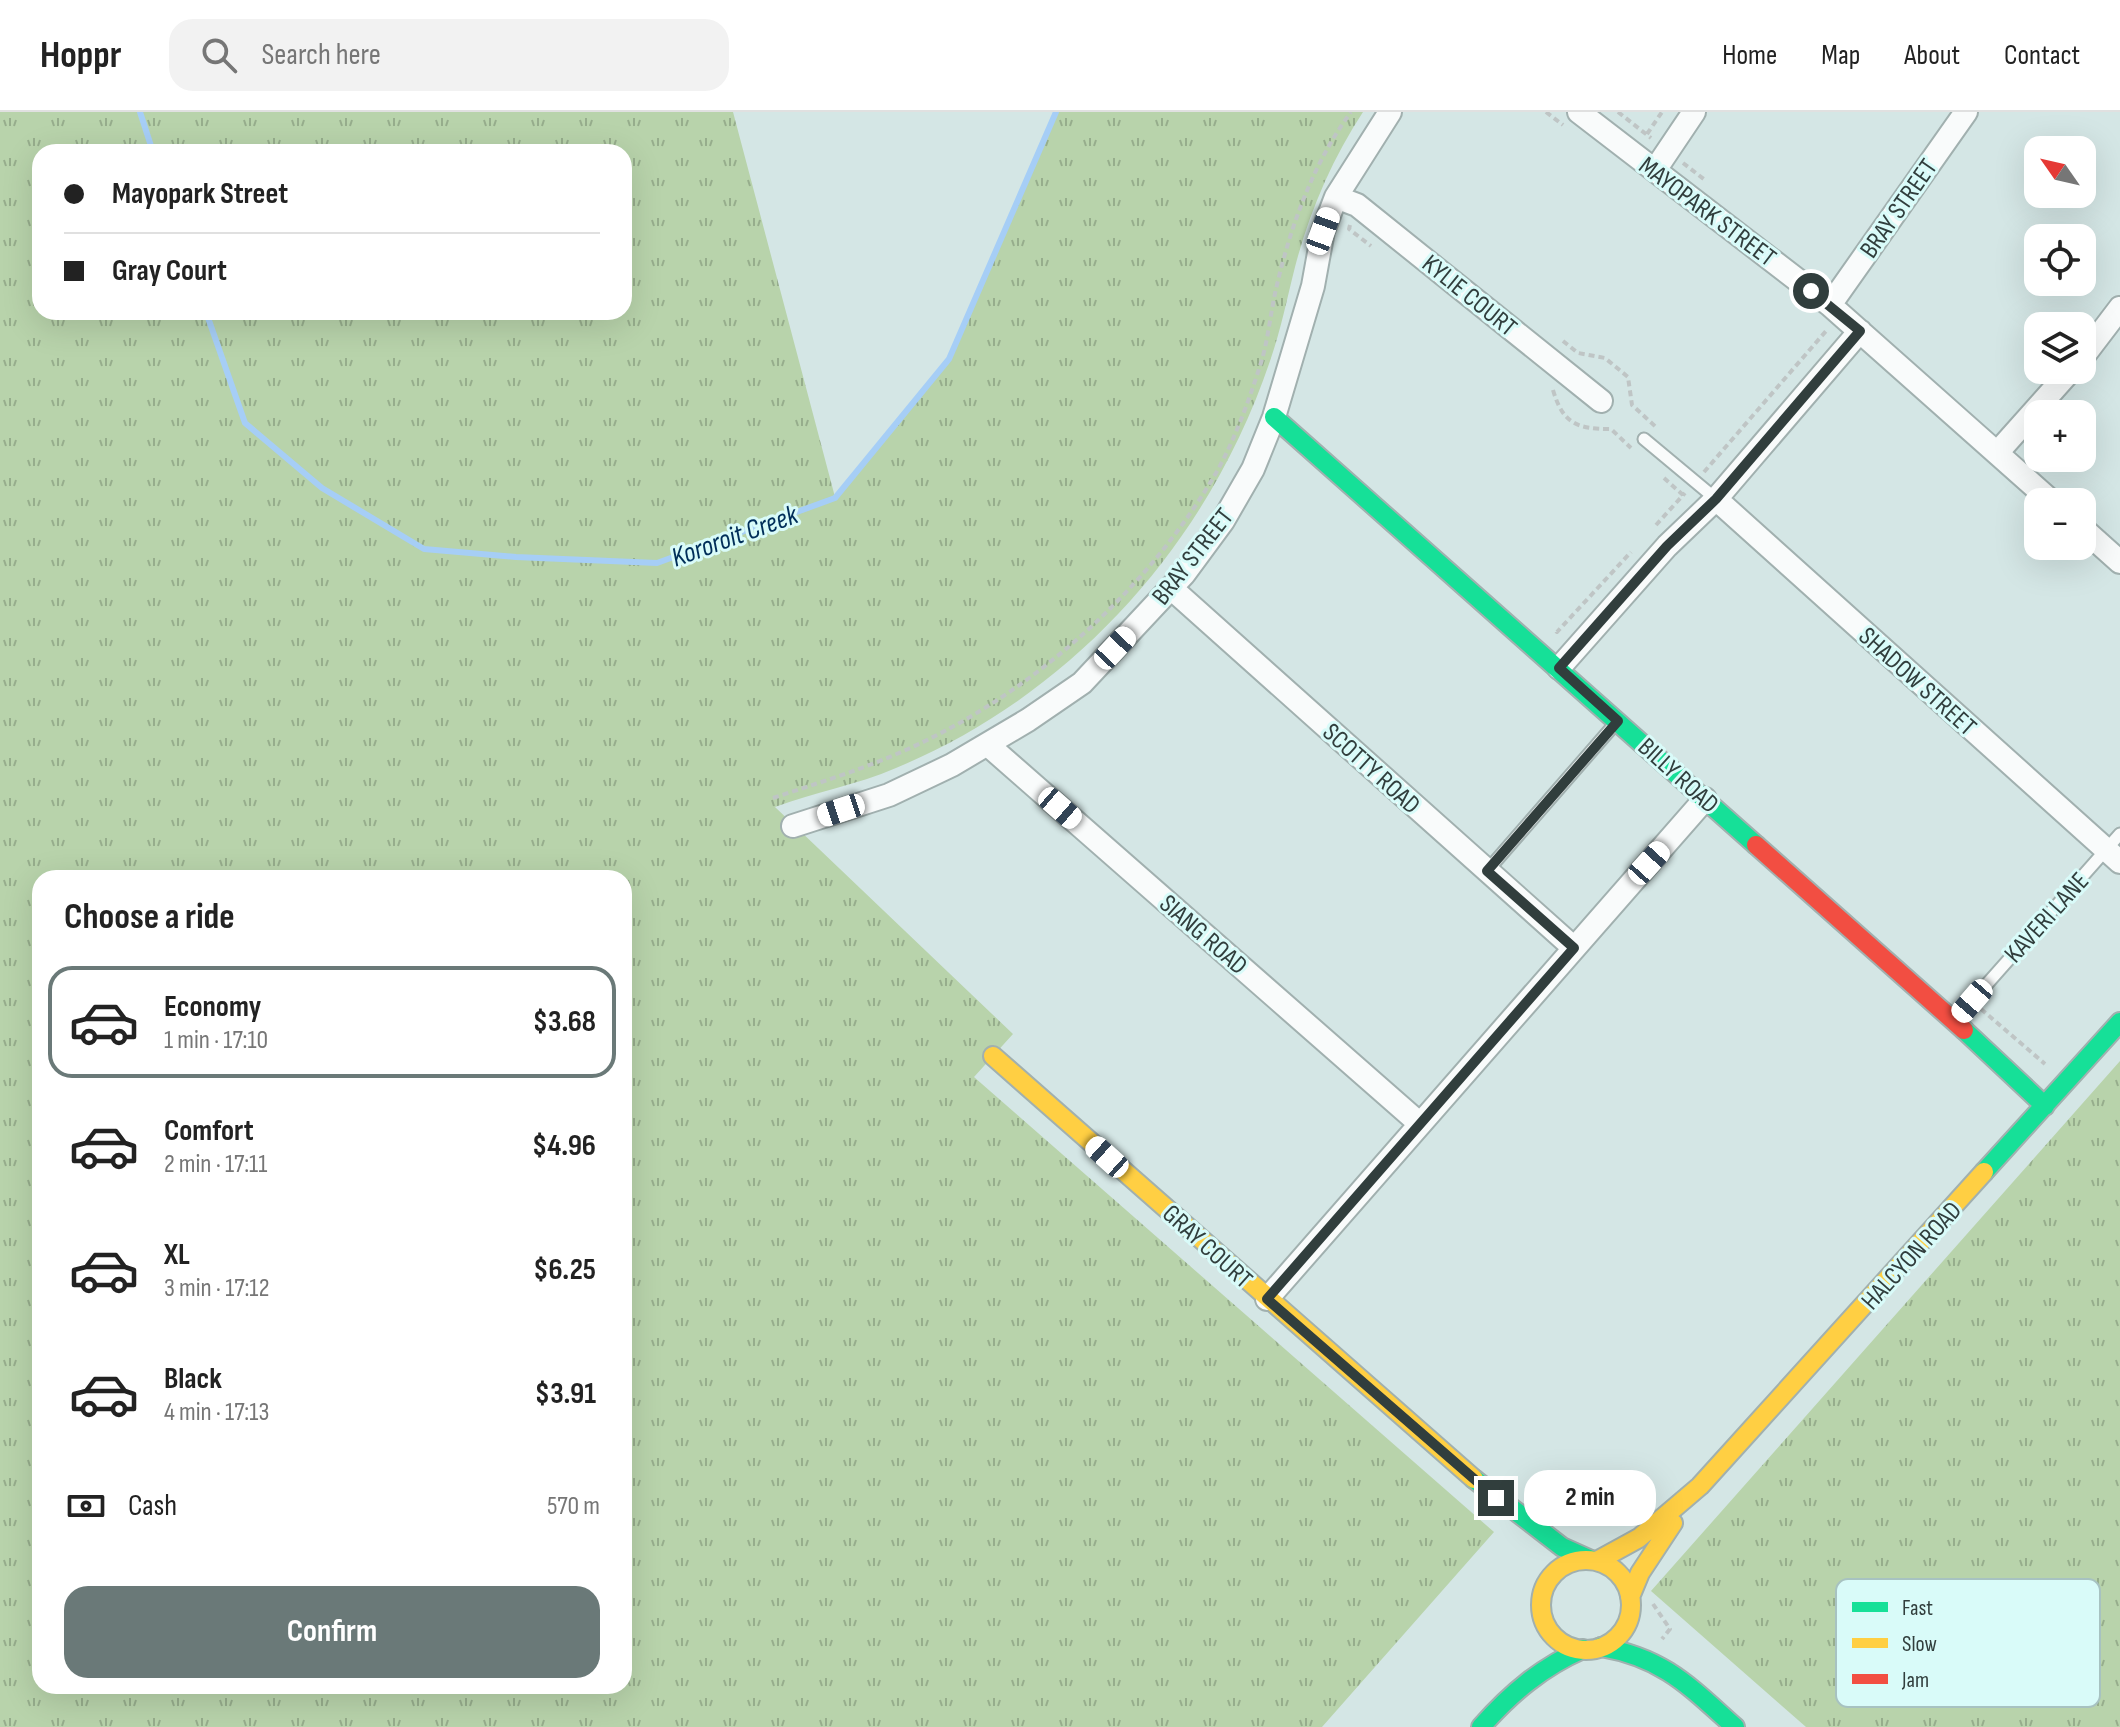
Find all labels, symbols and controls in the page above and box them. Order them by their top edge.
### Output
search box [169,19,729,91]
text: Hoppr [40,33,121,78]
icon: search [197,33,241,77]
text: Search here [261,37,381,73]
text: Home [1722,39,1777,72]
text: Map [1821,39,1860,72]
text: About [1904,39,1960,72]
text: Contact [2004,39,2080,72]
north arrow [2024,136,2096,208]
map controls [2024,136,2096,560]
street label: MAYOPARK STREET [1632,151,1782,274]
street label: BRAY STREET [1854,153,1945,264]
text: Mayopark Street [112,176,288,212]
car [1304,204,1342,258]
button: locate [2024,224,2096,296]
street label: KYLIE COURT [1415,249,1523,344]
text: Gray Court [112,253,227,289]
route start [1793,273,1829,309]
button: layers [2024,312,2096,384]
button: + [2024,400,2096,472]
button: − [2024,488,2096,560]
water label: Kororoit Creek [667,498,804,574]
street label: BRAY STREET [1146,503,1240,611]
street label: SHADOW STREET [1852,621,1982,743]
car [1090,622,1140,674]
street label: SCOTTY ROAD [1316,717,1426,821]
street label: BILLY ROAD [1631,732,1725,820]
car [1034,783,1086,833]
car [814,791,868,829]
car [1624,837,1674,889]
street label: KAVERI LANE [1998,866,2096,970]
street label: SIANG ROAD [1153,889,1253,982]
text: Choose a ride [64,896,235,939]
car [1947,975,1997,1027]
icon: car [68,986,140,1058]
text: Economy [164,989,261,1025]
text: $3.68 [533,1004,596,1040]
text: 1 min · 17:10 [164,1025,268,1056]
icon: car [68,1110,140,1182]
text: Comfort [164,1113,254,1149]
text: $4.96 [532,1128,596,1164]
car [1081,1132,1133,1182]
text: 2 min · 17:11 [164,1149,267,1180]
street label: HALCYON ROAD [1855,1196,1969,1316]
street label: GRAY COURT [1156,1199,1258,1295]
icon: car [68,1234,140,1306]
text: XL [164,1237,190,1273]
text: $6.25 [533,1252,596,1288]
text: 3 min · 17:12 [164,1273,269,1304]
icon: car [68,1358,140,1430]
text: Black [164,1361,222,1397]
text: $3.91 [535,1376,596,1412]
text: 4 min · 17:13 [164,1397,269,1428]
callout: 2 min [1524,1470,1656,1526]
route end [1478,1480,1514,1516]
text: 2 min [1565,1482,1615,1513]
icon: cash [64,1484,108,1528]
text: Cash [128,1488,177,1524]
text: 570 m [547,1491,600,1522]
legend [1836,1579,2100,1707]
button: Confirm [64,1586,600,1678]
text: Fast [1902,1595,1933,1622]
text: Slow [1902,1631,1937,1658]
text: Jam [1901,1667,1929,1694]

